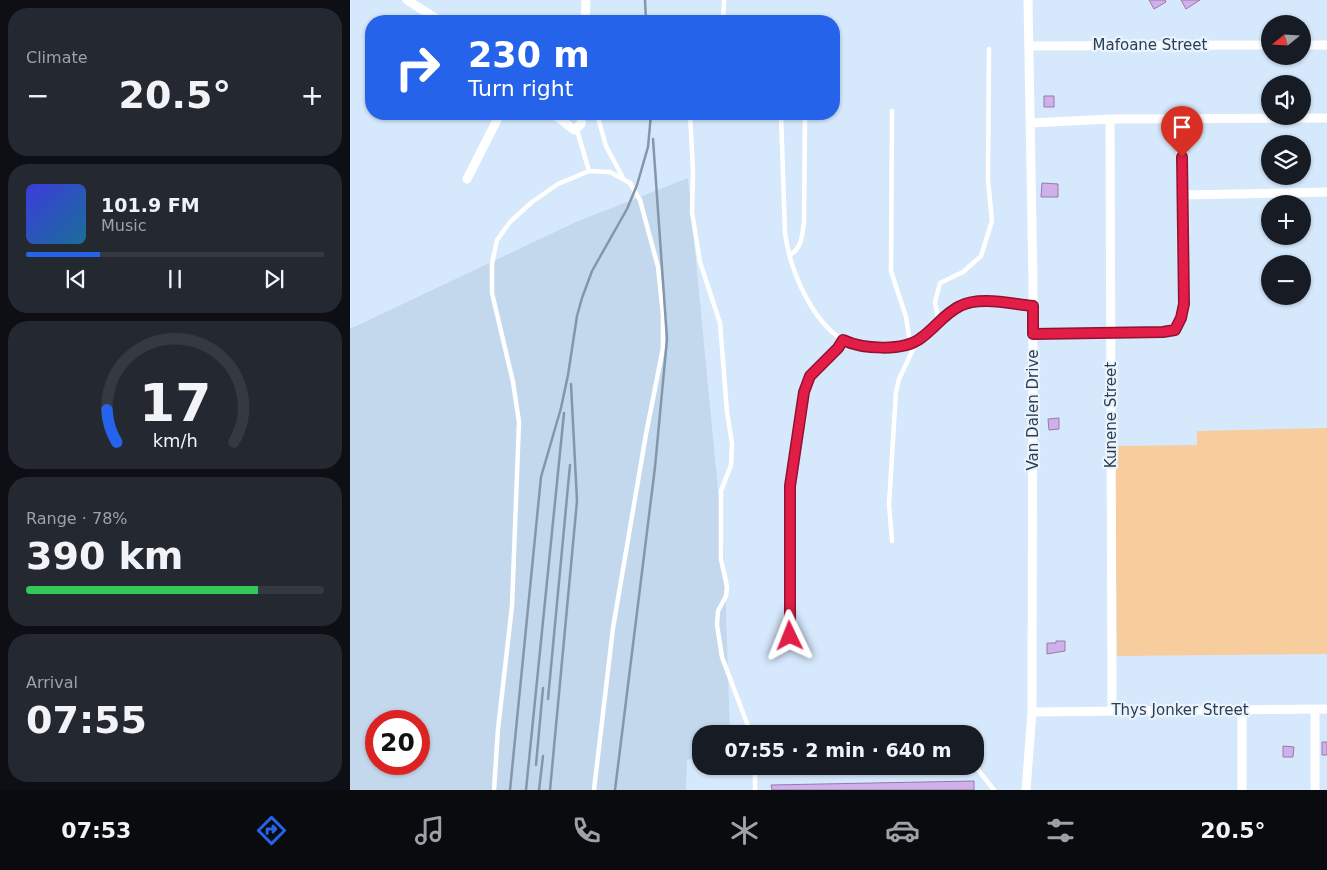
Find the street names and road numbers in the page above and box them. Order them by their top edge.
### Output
street label: Mafoane Street [1093,36,1208,54]
street label: Van Dalen Drive [1024,350,1042,470]
street label: Kunene Street [1102,362,1120,468]
street label: Thys Jonker Street [1110,701,1249,719]

